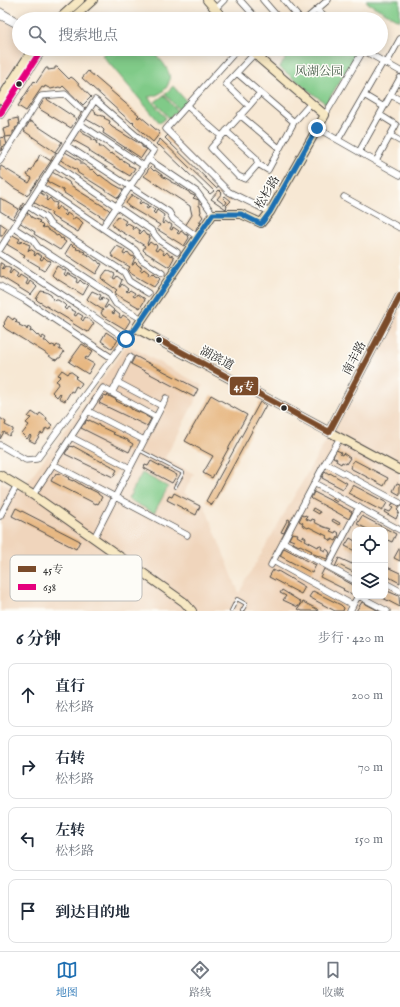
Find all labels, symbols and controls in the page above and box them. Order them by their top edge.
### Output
search box [12,12,388,56]
icon: search [26,23,48,45]
text: 搜索地点 [58,26,118,45]
park label: 风湖公园 [295,64,343,79]
unlabelled marker [14,79,24,89]
route end [308,119,326,137]
street label: 松杉路 [252,173,283,212]
route start [117,330,135,348]
unlabelled marker [154,335,164,345]
street label: 南丰路 [339,339,370,378]
street label: 湖滨道 [197,343,236,374]
line badge: 45专 [229,376,259,396]
text: 45专 [233,380,254,394]
unlabelled marker [279,403,289,413]
map controls [352,527,388,599]
button: locate [352,527,388,563]
legend [10,555,142,601]
text: 45专 [43,563,63,577]
button: layers [352,563,388,599]
text: 638 [43,581,56,595]
text: 6 分钟 [16,629,61,650]
text: 步行 · 420 m [318,630,384,647]
text: 直行 [55,677,85,696]
icon: ahead [17,684,39,706]
text: 200 m [351,687,383,704]
text: 松杉路 [55,699,94,716]
text: 右转 [55,749,85,768]
icon: right [17,756,39,778]
text: 70 m [358,759,383,776]
text: 松杉路 [55,771,94,788]
text: 左转 [55,821,85,840]
icon: left [17,828,39,850]
text: 150 m [354,831,383,848]
text: 松杉路 [55,843,94,860]
icon: arrive [17,900,39,922]
text: 到达目的地 [55,903,130,922]
tab: 地图 [56,959,78,1000]
tab: 路线 [189,959,211,1000]
tab: 收藏 [322,959,344,1000]

